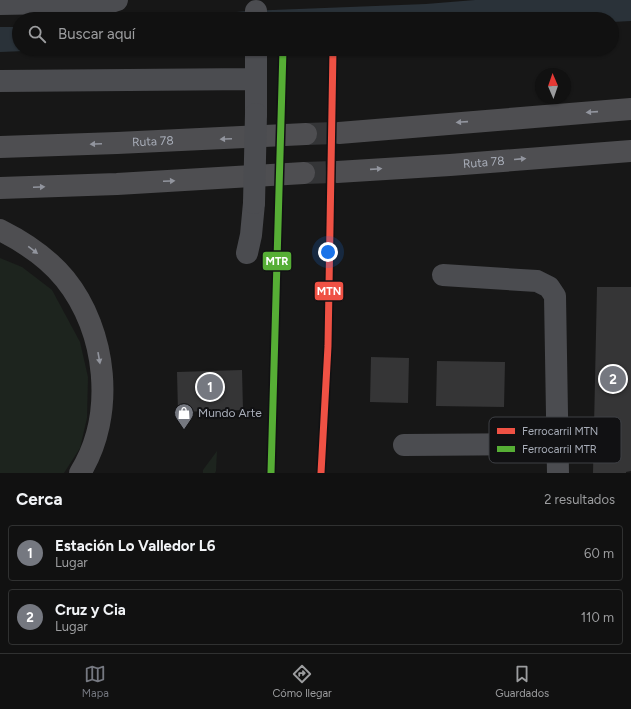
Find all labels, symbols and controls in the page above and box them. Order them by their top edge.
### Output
search box [12,12,619,56]
icon: search [26,23,48,45]
text: Buscar aquí [58,25,135,43]
north arrow [535,68,571,104]
one-way arrow [586,109,598,115]
one-way arrow [456,118,468,125]
street label: Ruta 78 [132,133,174,149]
one-way arrow [220,135,232,142]
one-way arrow [89,141,102,147]
street label: Ruta 78 [462,154,505,171]
one-way arrow [513,156,526,163]
one-way arrow [370,166,382,173]
one-way arrow [163,178,175,185]
one-way arrow [33,183,45,190]
your location [318,242,338,262]
one-way arrow [28,246,39,254]
line badge: MTR [262,251,292,271]
text: MTR [266,255,288,268]
line badge: MTN [314,281,344,301]
text: MTN [317,285,341,298]
one-way arrow [96,352,102,364]
pin: 2 [600,364,626,394]
pin: 1 [197,372,223,402]
shop icon: Mundo Arte [173,402,195,430]
place label: Mundo Arte [198,406,262,420]
legend [489,417,621,463]
text: Ferrocarril MTN [522,425,598,438]
text: Ferrocarril MTR [522,443,597,456]
text: Cerca [16,489,63,509]
text: 2 resultados [544,492,615,507]
text: Estación Lo Valledor L6 [55,537,216,555]
text: 1 [27,546,33,561]
text: 60 m [584,546,614,561]
text: Lugar [55,555,88,570]
text: Cruz y Cia [55,601,126,619]
text: 2 [26,610,34,625]
text: 110 m [581,610,614,625]
text: Lugar [55,619,88,634]
tab: Mapa [82,663,109,700]
tab: Cómo llegar [272,663,332,700]
tab: Guardados [495,663,549,700]

